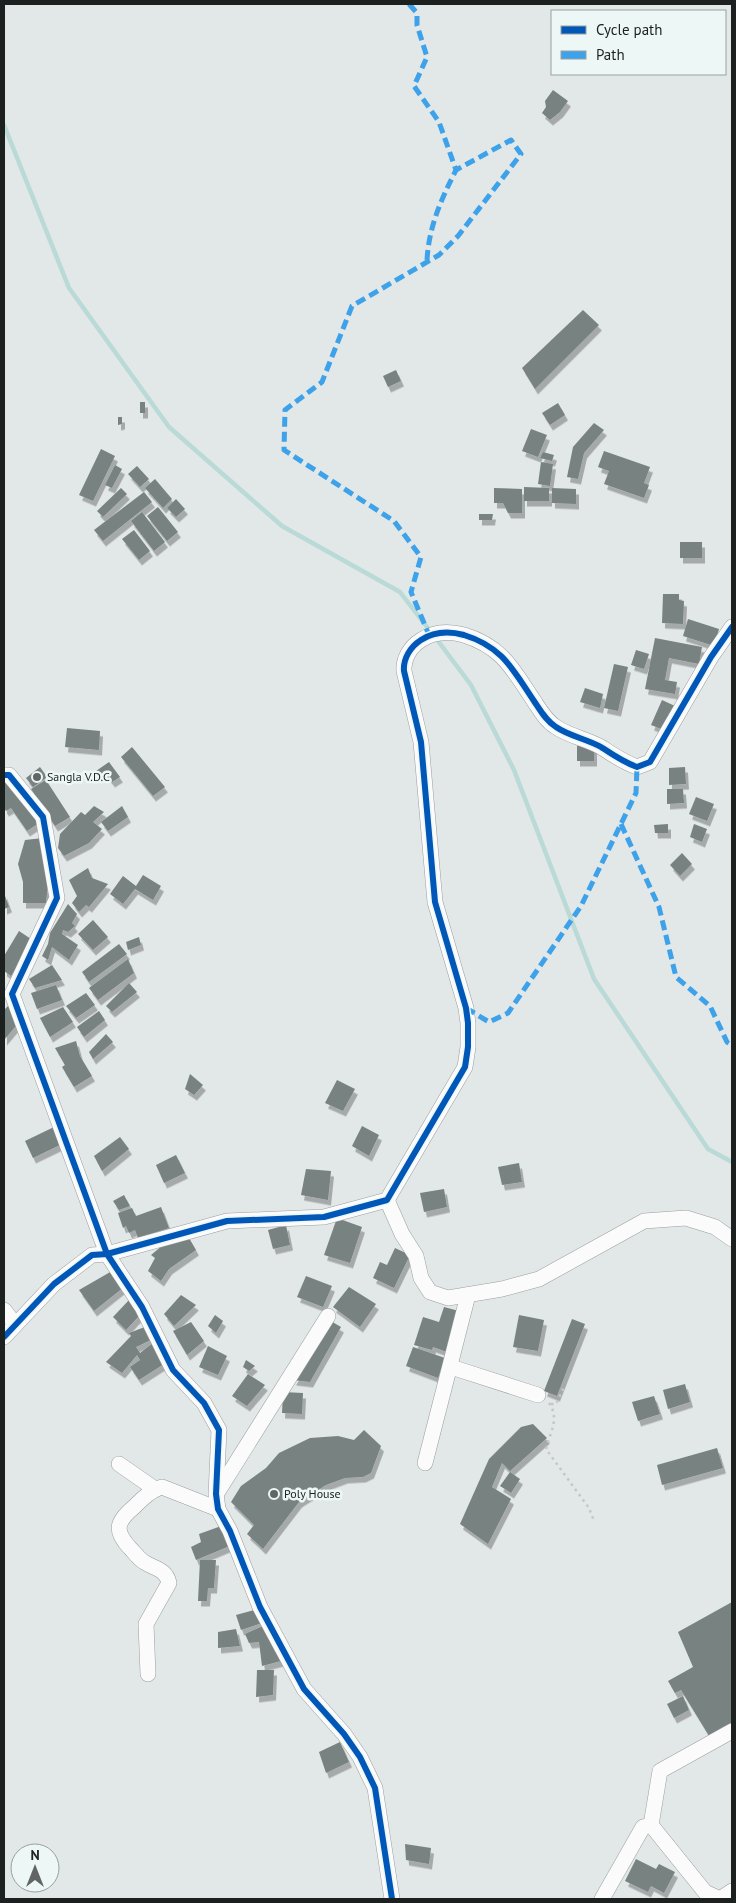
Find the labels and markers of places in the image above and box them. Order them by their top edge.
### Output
place label: Sangla V.D.C [47,769,110,784]
marker: Sangla V.D.C [31,771,43,783]
place label: Poly House [284,1486,341,1501]
marker: Poly House [268,1488,280,1500]

